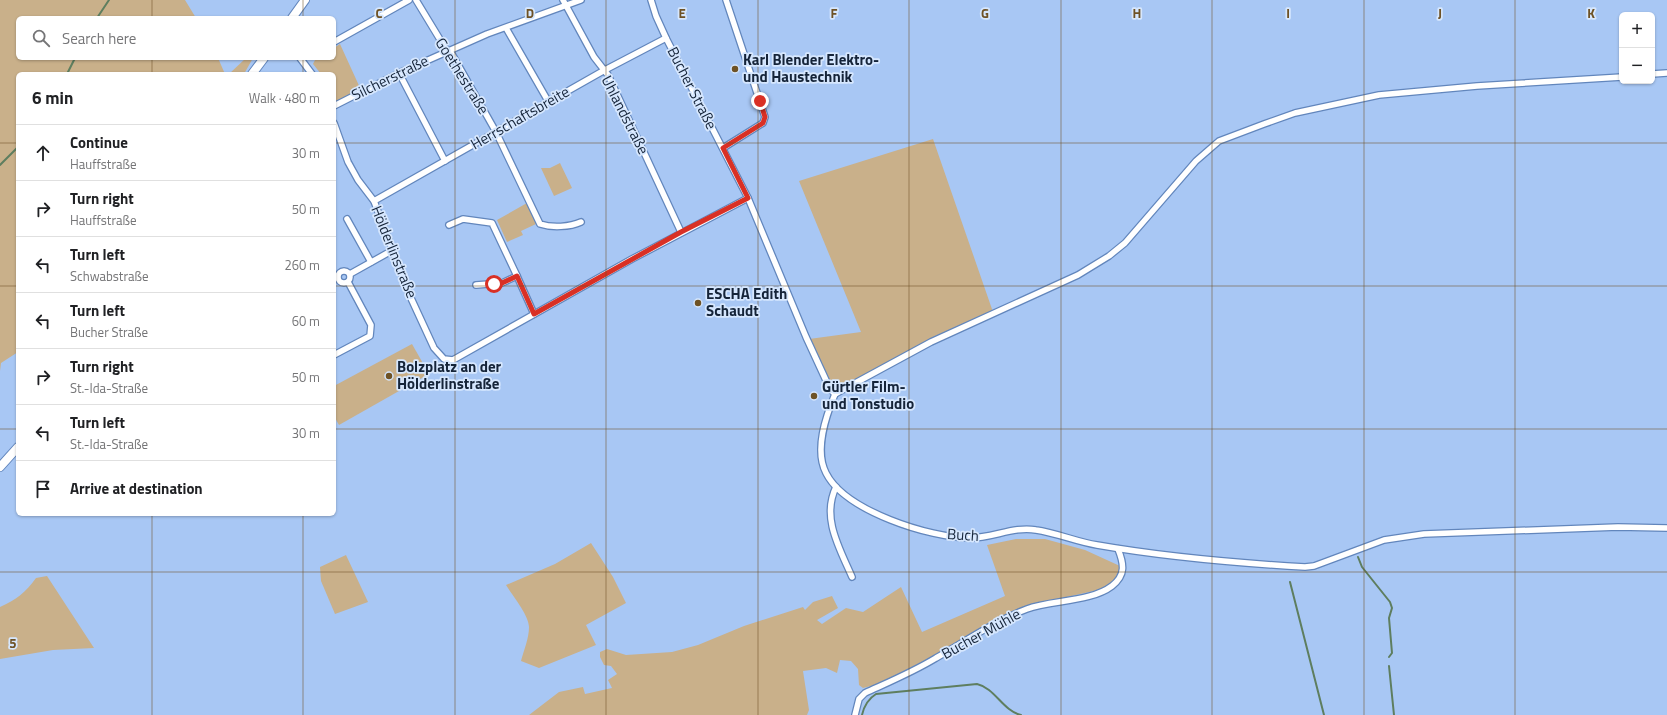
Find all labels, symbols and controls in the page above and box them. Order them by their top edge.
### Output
text: C [375,3,383,23]
text: D [526,3,534,23]
text: E [678,3,686,23]
text: F [831,3,838,23]
text: G [981,3,989,23]
text: H [1133,3,1141,23]
text: I [1286,3,1290,23]
text: J [1438,3,1442,23]
text: K [1587,3,1595,23]
map controls [1619,12,1655,84]
button: + [1619,12,1655,48]
search box [16,16,336,60]
icon: search [30,27,52,49]
text: Search here [62,27,136,50]
street label: Goethestraße [430,33,495,119]
street label: Bucher Straße [662,42,723,133]
place label: Karl Blender Elektro- und Haustechnik [743,48,879,88]
button: − [1619,48,1655,84]
street label: Silcherstraße [347,49,432,106]
marker: Karl Blender Elektro- und Haustechnik [730,64,740,74]
street label: Uhlandstraße [596,71,655,158]
street label: Herrschaftsbreite [466,80,574,155]
text: 6 min [32,85,73,111]
text: Walk · 480 m [249,88,320,108]
route end [751,92,769,110]
text: Continue [70,131,128,154]
icon: ahead [32,142,54,164]
text: 30 m [292,143,320,163]
text: Hauffstraße [70,154,136,174]
text: Turn right [70,187,134,210]
icon: right [32,198,54,220]
text: 50 m [292,199,320,219]
street label: Hölderlinstraße [365,202,423,302]
text: Hauffstraße [70,210,136,230]
text: Turn left [70,243,125,266]
icon: left [32,254,54,276]
text: 260 m [284,255,320,275]
text: Schwabstraße [70,266,148,286]
route start [485,275,503,293]
place label: ESCHA Edith Schaudt [706,282,787,322]
marker: ESCHA Edith Schaudt [693,298,703,308]
text: Turn left [70,299,125,322]
icon: left [32,310,54,332]
text: 60 m [292,311,320,331]
text: Bucher Straße [70,322,148,342]
text: Turn right [70,355,134,378]
place label: Bolzplatz an der Hölderlinstraße [397,355,502,395]
icon: right [32,366,54,388]
text: 50 m [292,367,320,387]
marker: Bolzplatz an der Hölderlinstraße [384,371,394,381]
place label: Gürtler Film- und Tonstudio [822,375,914,415]
text: St.-Ida-Straße [70,378,148,398]
marker: Gürtler Film- und Tonstudio [809,391,819,401]
text: Turn left [70,411,125,434]
icon: left [32,422,54,444]
text: 30 m [292,423,320,443]
text: St.-Ida-Straße [70,434,148,454]
text: Arrive at destination [70,477,203,500]
icon: arrive [32,478,54,500]
street label: Buch [946,522,980,547]
street label: Bucher Mühle [937,602,1025,665]
text: 5 [9,633,17,653]

